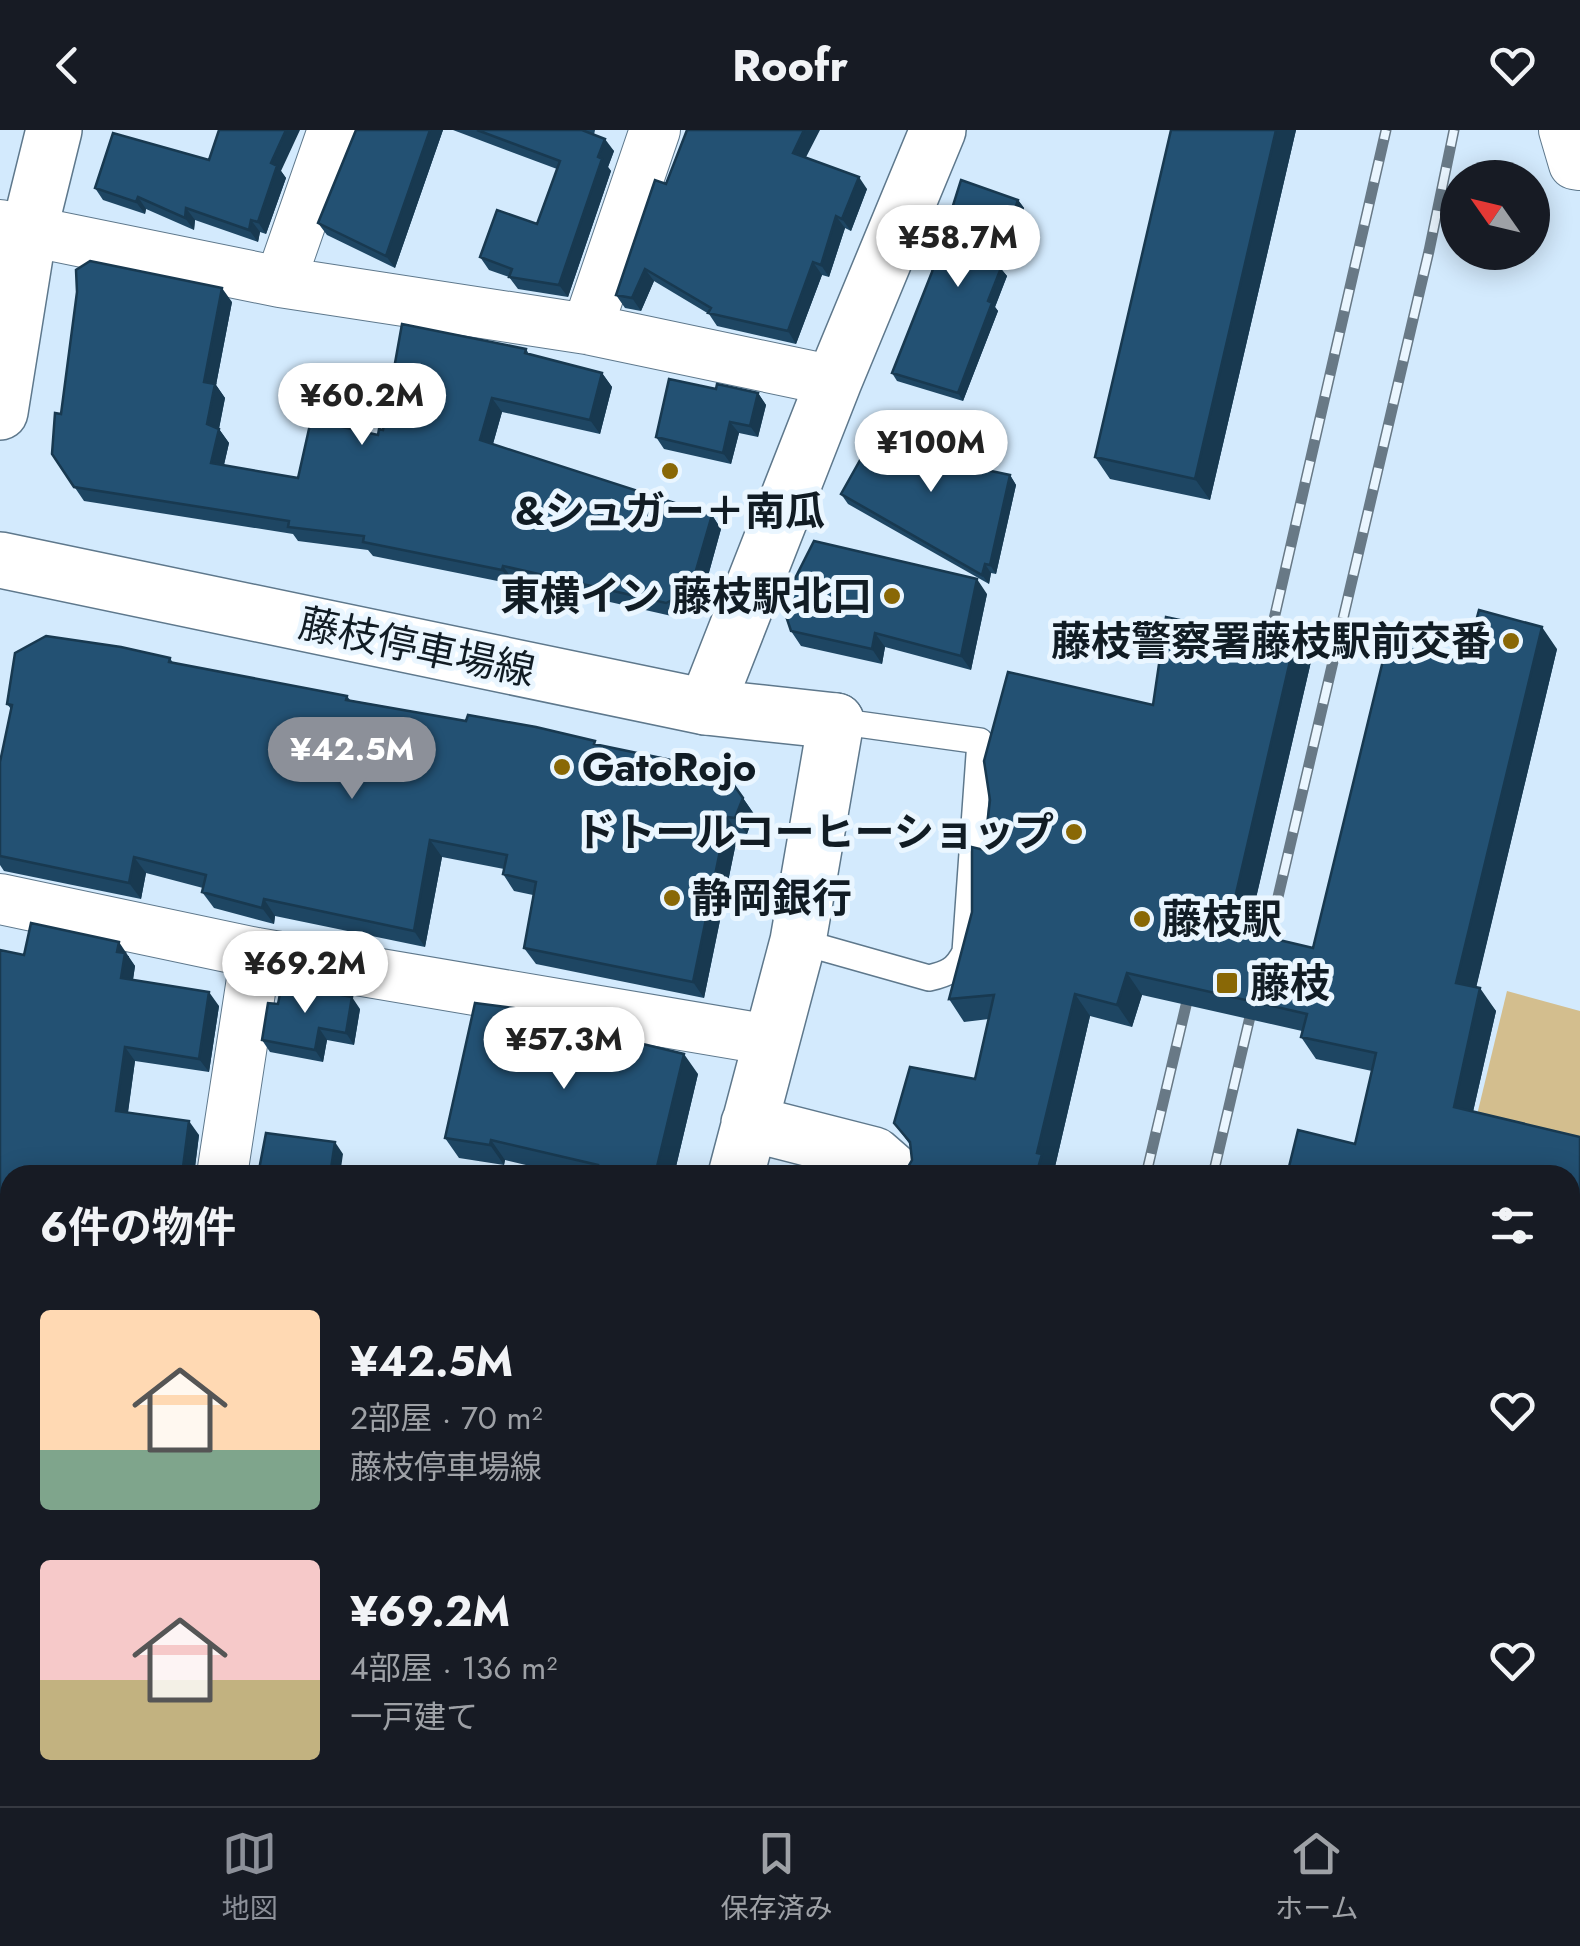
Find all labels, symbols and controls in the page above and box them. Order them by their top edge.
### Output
text: Roofr [732,33,848,98]
icon: back [40,38,95,93]
icon: heart [1485,38,1540,93]
north arrow [1440,160,1550,270]
map controls [1440,160,1550,270]
pin: ¥58.7M [877,205,1039,290]
text: ¥58.7M [898,214,1018,260]
pin: ¥60.2M [281,363,443,448]
text: ¥60.2M [300,372,424,418]
pin: ¥100M [861,410,1001,495]
text: ¥100M [877,419,985,465]
marker: &シュガー＋南瓜 [659,460,681,482]
place label: &シュガー＋南瓜 [515,482,825,540]
place label: 東横イン 藤枝駅北口 [500,567,872,625]
marker: 東横イン 藤枝駅北口 [881,585,903,607]
street label: 藤枝停車場線 [294,594,540,700]
place label: 藤枝警察署藤枝駅前交番 [1051,612,1491,670]
marker: 藤枝警察署藤枝駅前交番 [1500,630,1522,652]
pin: ¥42.5M [271,717,433,802]
text: ¥42.5M [290,726,414,772]
place label: GatoRojo [582,738,756,796]
marker: GatoRojo [551,756,573,778]
place label: ドトールコーヒーショップ [576,803,1054,861]
marker: ドトールコーヒーショップ [1063,821,1085,843]
place label: 静岡銀行 [692,869,852,927]
marker: 静岡銀行 [661,887,683,909]
place label: 藤枝駅 [1162,890,1282,948]
marker: 藤枝駅 [1131,908,1153,930]
pin: ¥69.2M [224,931,386,1016]
text: ¥69.2M [244,940,366,986]
place label: 藤枝 [1250,954,1330,1012]
marker: 藤枝 [1214,970,1240,996]
pin: ¥57.3M [483,1007,645,1092]
text: ¥57.3M [506,1016,622,1062]
text: 6件の物件 [40,1197,236,1258]
icon: filters [1485,1198,1540,1253]
text: ¥42.5M [350,1331,513,1392]
icon: home [120,1350,240,1470]
icon: heart [1485,1383,1540,1438]
text: 2部屋 · 70 m² [350,1395,543,1441]
text: 藤枝停車場線 [350,1444,542,1490]
text: ¥69.2M [350,1581,510,1642]
icon: home [120,1600,240,1720]
icon: heart [1485,1633,1540,1688]
text: 4部屋 · 136 m² [350,1645,557,1691]
text: 一戸建て [350,1694,478,1740]
tab: 地図 [221,1826,277,1929]
tab: 保存済み [720,1826,832,1929]
tab: ホーム [1275,1826,1359,1929]

